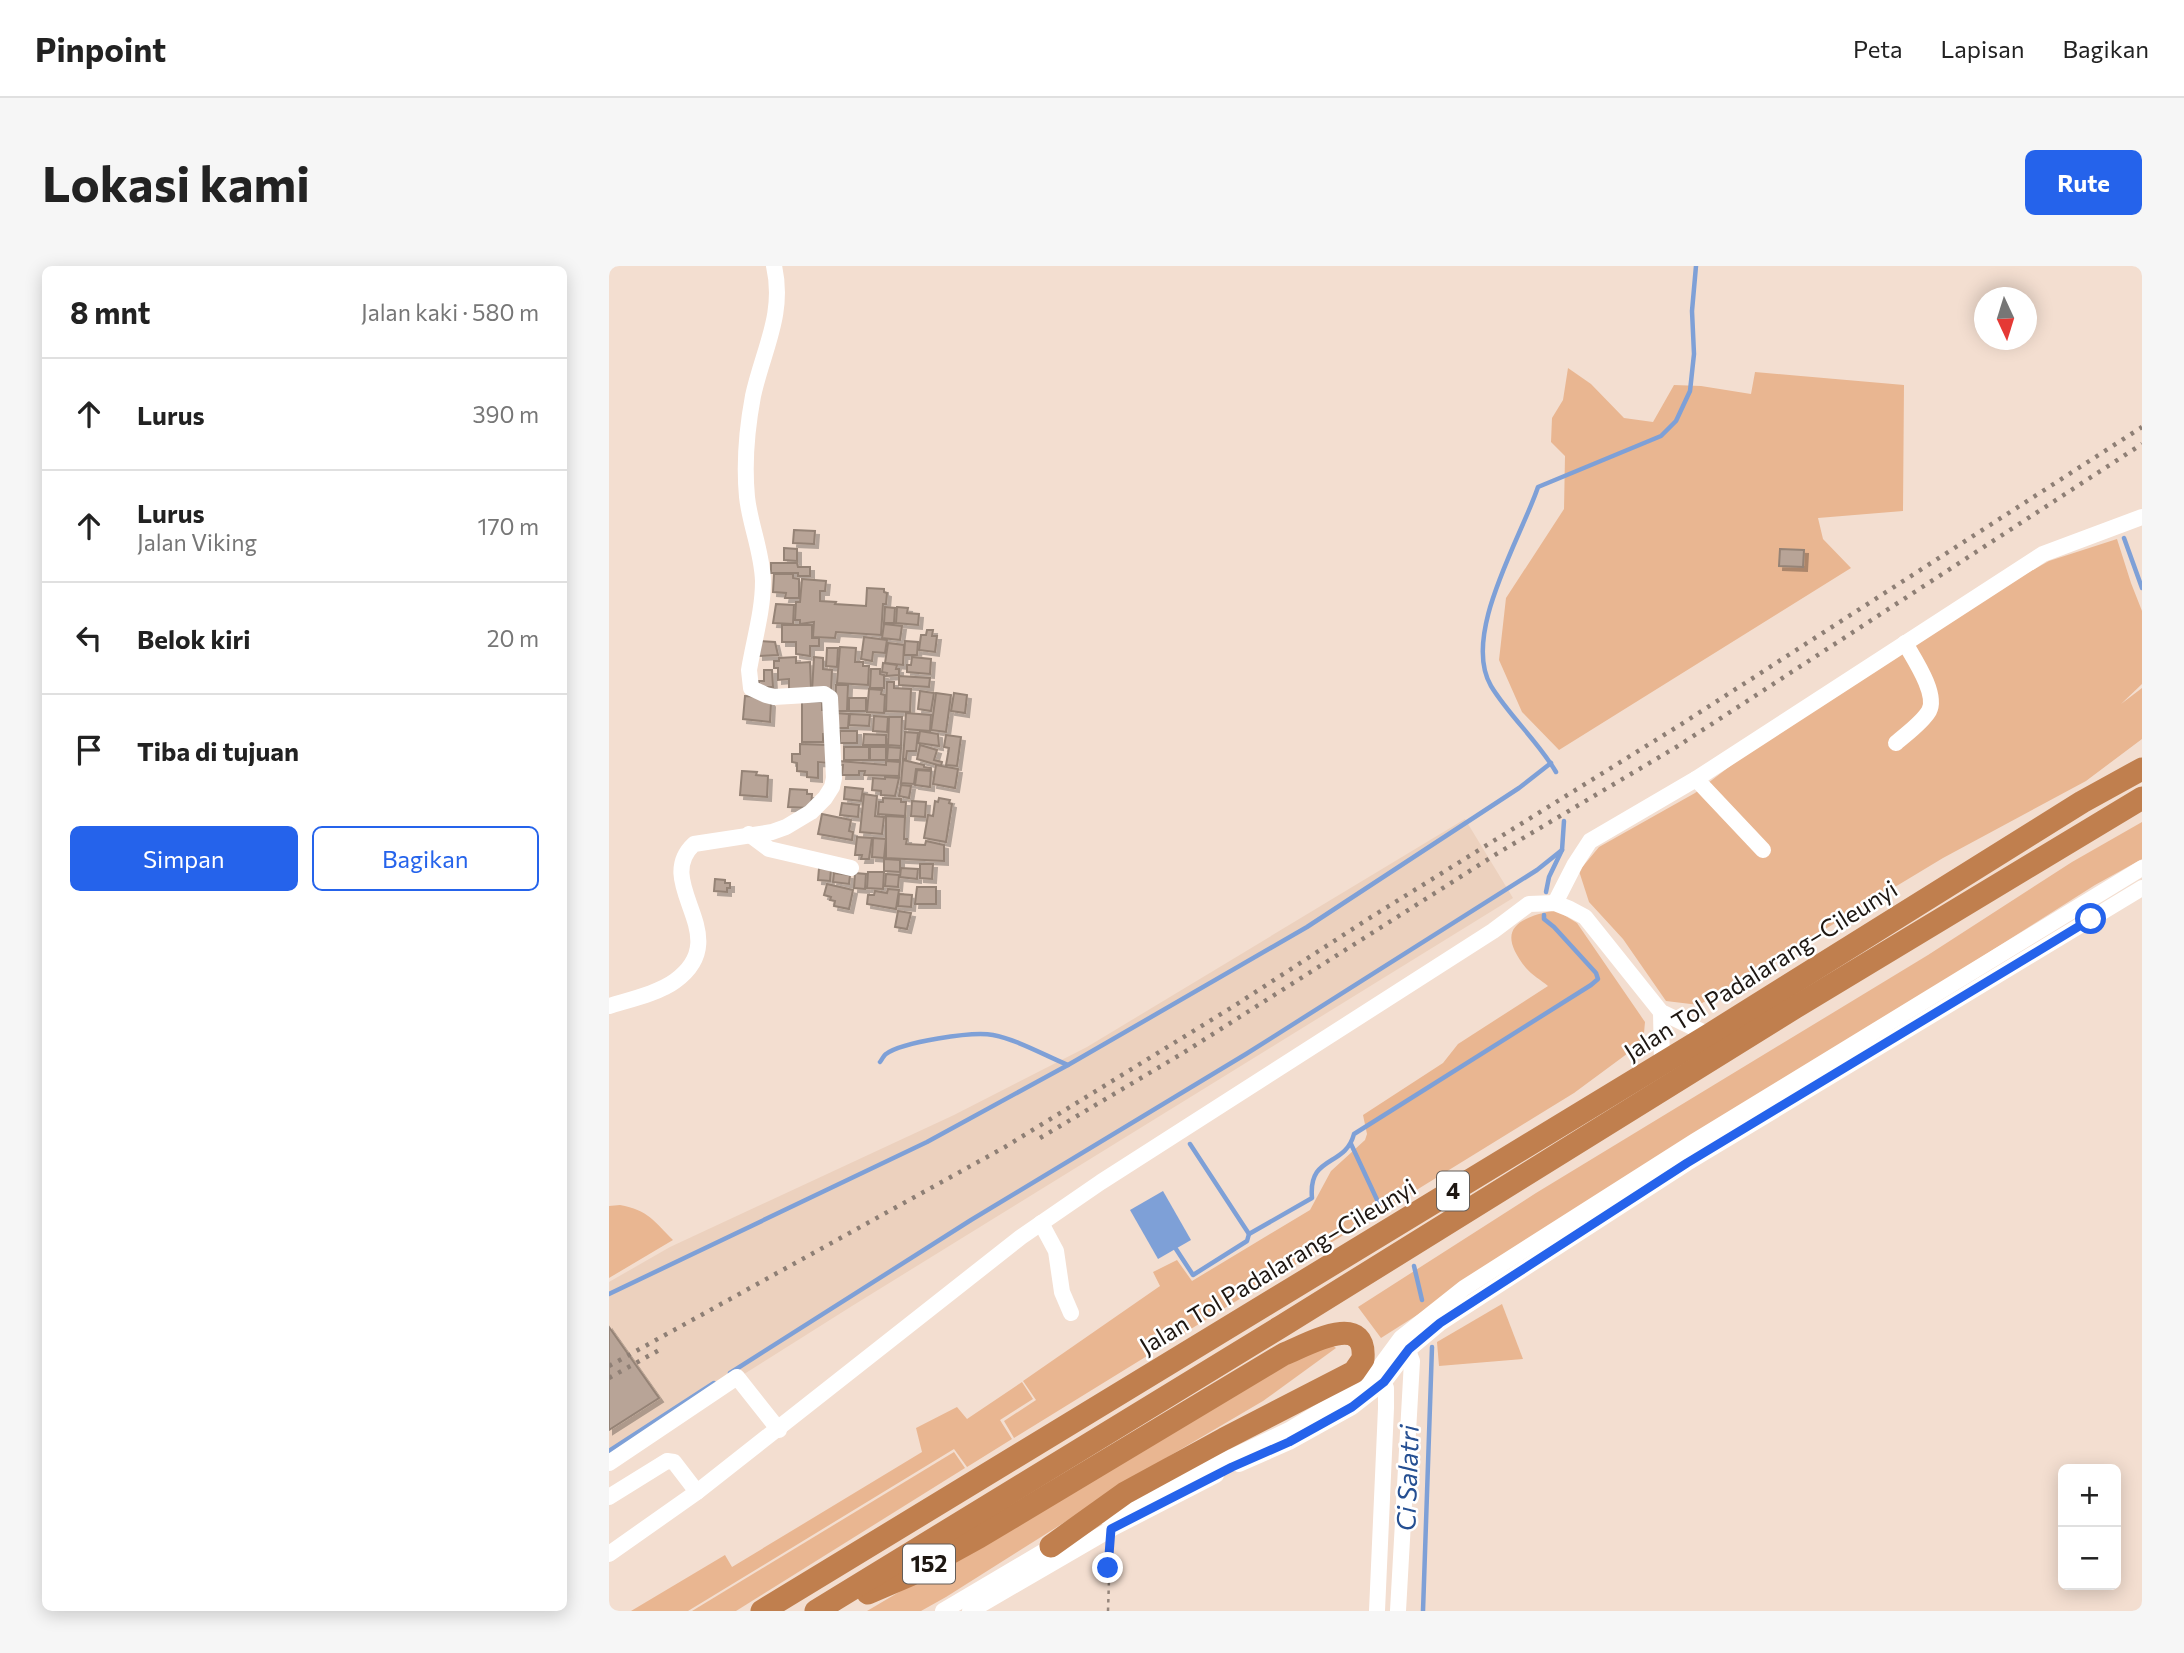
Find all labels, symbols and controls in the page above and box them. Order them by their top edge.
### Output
text: Pinpoint [35,28,166,69]
text: Peta [1853,34,1903,63]
text: Lapisan [1941,34,2024,63]
text: Bagikan [2062,34,2149,63]
button: Rute [2025,150,2142,215]
text: Lokasi kami [42,152,310,212]
north arrow [1974,287,2037,350]
text: 8 mnt [70,293,151,330]
text: Jalan kaki · 580 m [361,298,539,326]
icon: ahead [70,395,108,433]
text: Lurus [137,399,205,430]
text: 390 m [472,400,539,428]
text: Lurus [137,497,205,528]
icon: ahead [70,507,108,545]
text: 170 m [478,512,539,540]
text: Jalan Viking [137,528,257,556]
icon: left [70,619,108,657]
text: Belok kiri [137,623,251,654]
text: 20 m [487,624,539,652]
icon: arrive [70,731,108,769]
text: Tiba di tujuan [137,735,299,766]
button: Simpan [70,826,298,891]
button: Bagikan [312,826,539,891]
street label: Jalan Tol Padalarang–Cileunyi [1618,873,1902,1066]
route start [2075,903,2106,934]
street label: Jalan Tol Padalarang–Cileunyi [1134,1172,1421,1360]
road number: 4 [1437,1172,1469,1210]
water label: Ci Salatri [1389,1423,1424,1532]
map controls [2058,1464,2121,1590]
button: + [2058,1464,2121,1527]
button: − [2058,1527,2121,1590]
road number: 152 [903,1544,955,1583]
route end [1092,1552,1123,1583]

